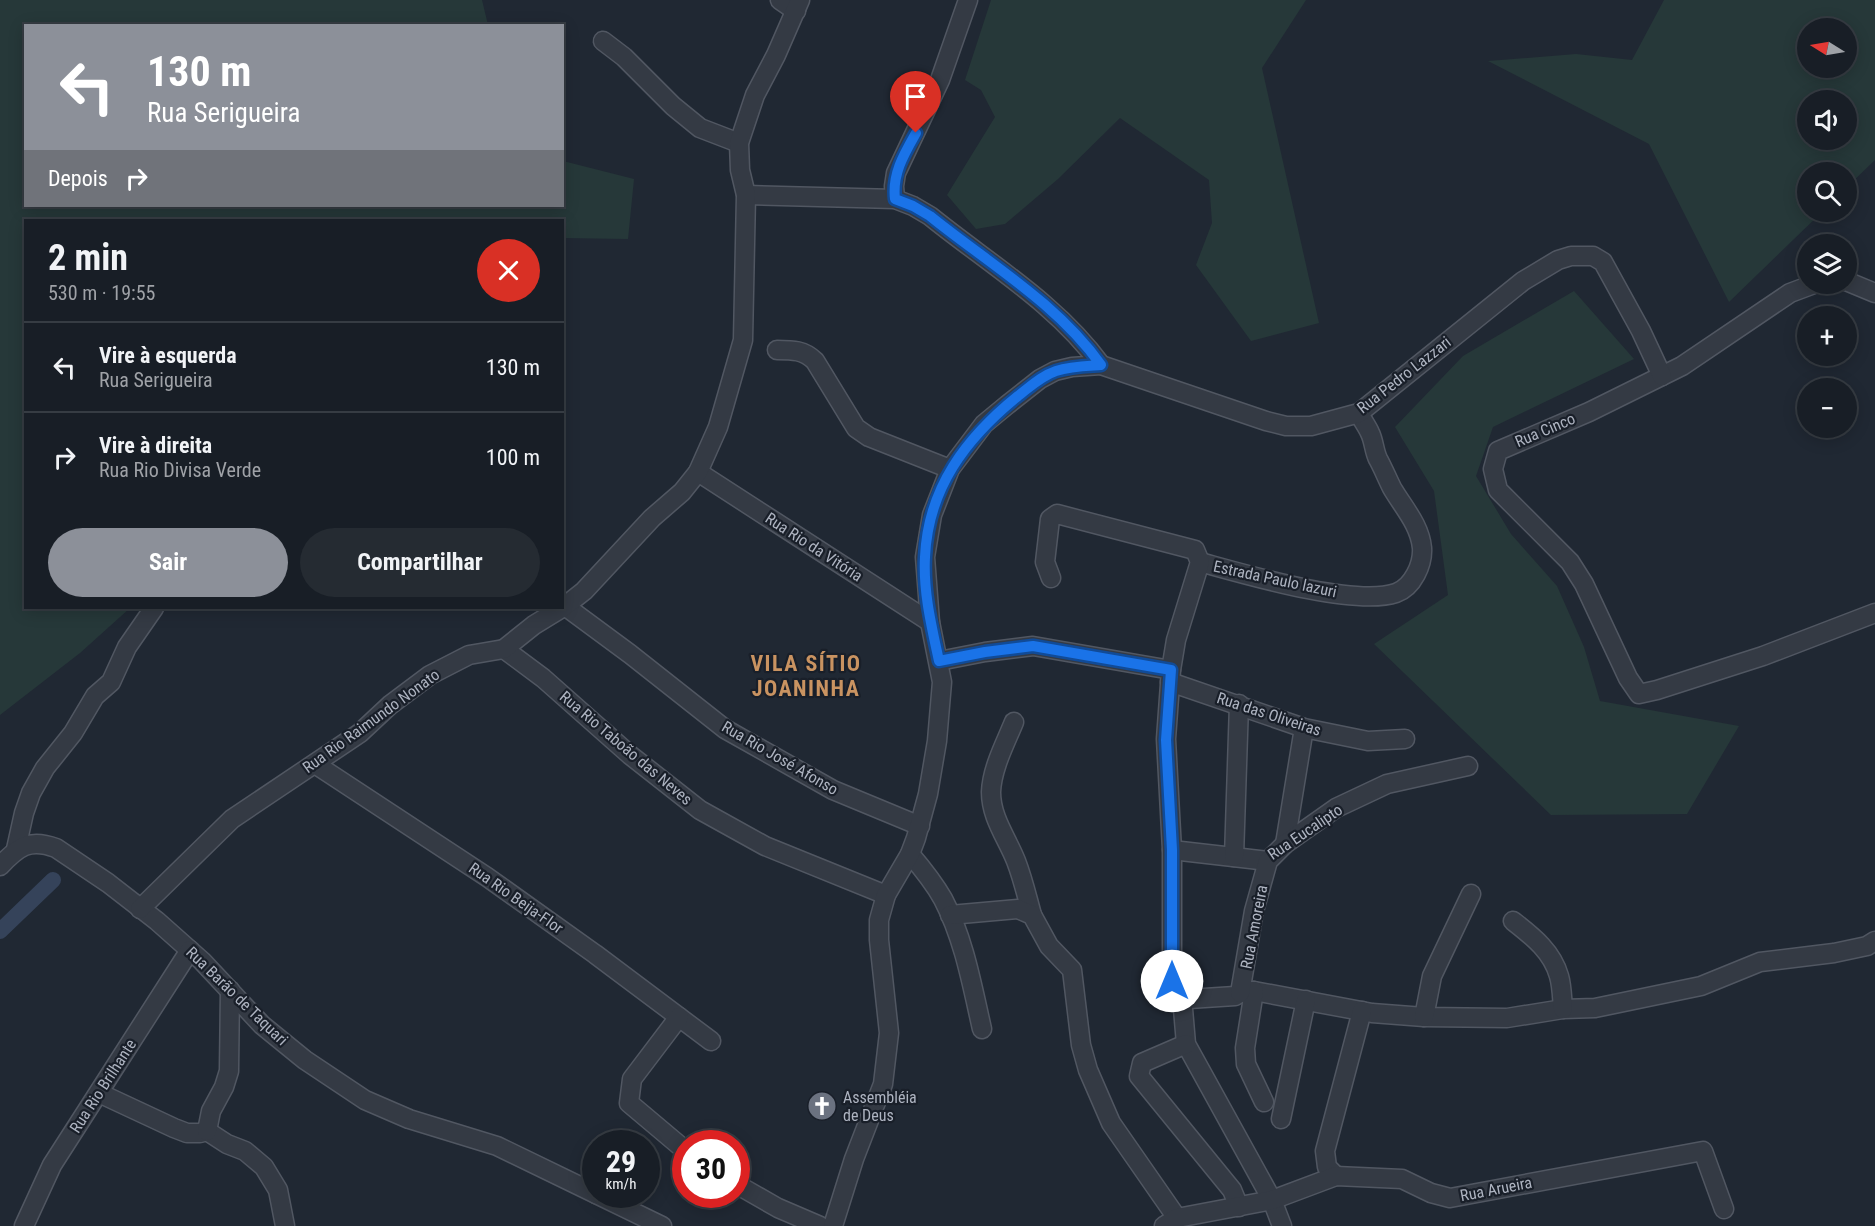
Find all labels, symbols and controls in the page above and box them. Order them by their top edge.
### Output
north arrow [1797,18,1857,78]
map controls [1797,18,1857,438]
text: 130 m [147,47,252,96]
icon: left [48,48,126,126]
pin [890,71,941,133]
icon: arrive [899,80,932,113]
button: sound [1797,90,1857,150]
text: Rua Serigueira [147,97,300,129]
icon: right [120,162,153,195]
button: search [1797,162,1857,222]
text: Depois [48,166,108,191]
button: layers [1797,234,1857,294]
text: 2 min [48,237,128,279]
button: close [477,239,540,302]
text: 530 m · 19:55 [48,281,155,305]
button: + [1797,306,1857,366]
street label: Rua Pedro Lazzari [1353,333,1455,417]
text: Vire à esquerda [99,343,237,368]
icon: left [48,351,81,384]
text: 130 m [486,355,540,380]
text: Rua Serigueira [99,368,213,392]
button: − [1797,378,1857,438]
street label: Rua Cinco [1512,409,1578,451]
text: Vire à direita [99,433,212,458]
icon: right [48,441,81,474]
text: 100 m [486,445,540,470]
text: Rua Rio Divisa Verde [99,458,261,482]
street label: Rua Rio da Vitória [762,508,866,586]
button: Sair [48,528,288,597]
button: Compartilhar [300,528,540,597]
street label: Estrada Paulo lazuri [1212,557,1338,601]
district label: VILA SÍTIO JOANINHA [750,651,862,701]
street label: Rua Rio Raimundo Nonato [299,665,443,777]
street label: Rua Rio Taboão das Neves [556,687,696,809]
street label: Rua das Oliveiras [1214,688,1324,740]
street label: Rua Rio José Afonso [718,717,842,799]
street label: Rua Eucalipto [1264,800,1346,864]
street label: Rua Rio Beija-Flor [465,858,567,938]
street label: Rua Amoreira [1237,883,1271,971]
street label: Rua Barão de Taquari [182,943,292,1049]
position arrow [1140,949,1204,1013]
street label: Rua Rio Brilhante [66,1036,140,1136]
place label: Assembléia de Deus [843,1088,917,1125]
church icon: Assembléia de Deus [806,1090,838,1122]
speed limit sign: 30 [672,1130,750,1208]
text: 29 [606,1144,636,1179]
street label: Rua Arueira [1458,1173,1534,1205]
text: km/h [606,1175,636,1193]

